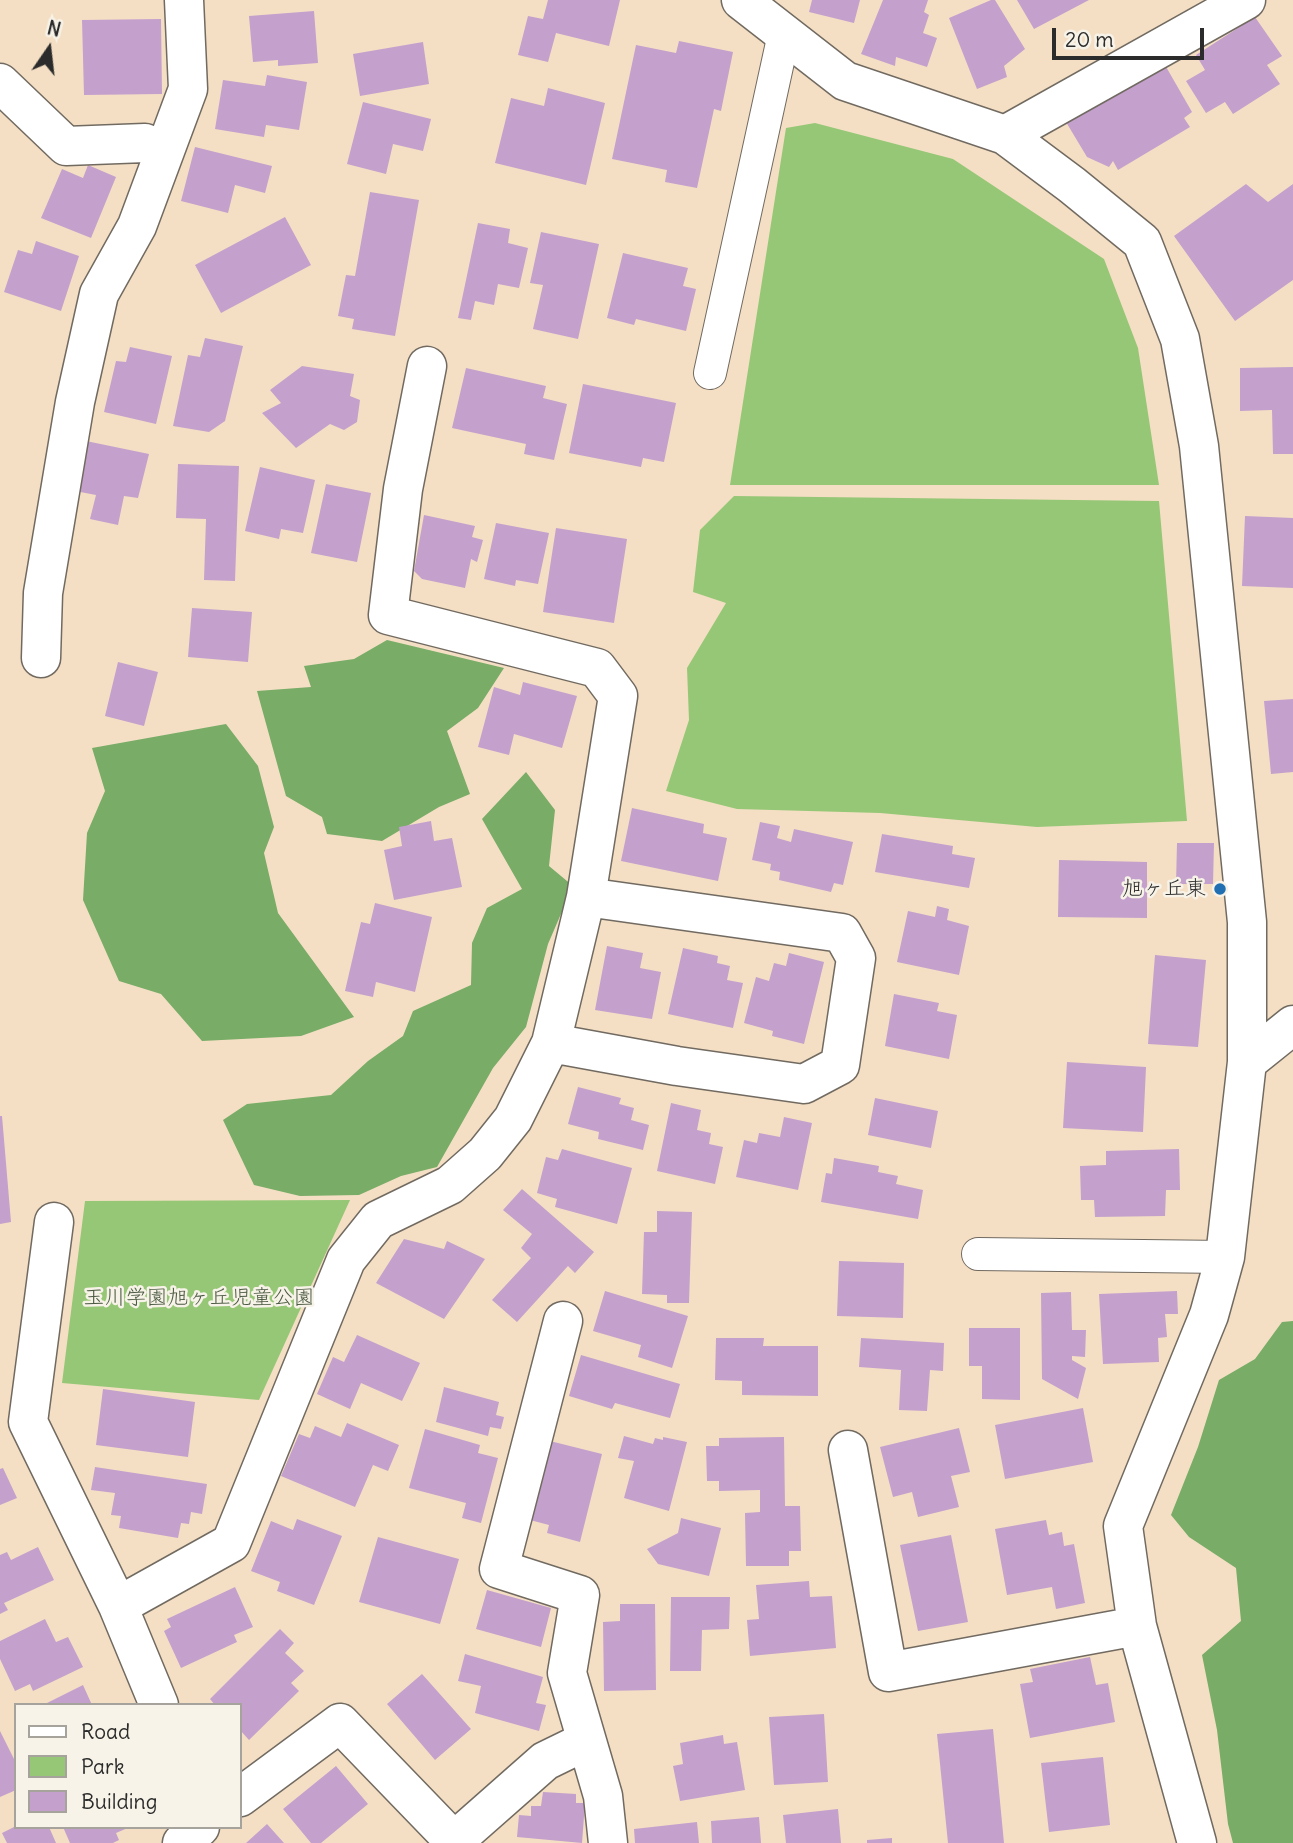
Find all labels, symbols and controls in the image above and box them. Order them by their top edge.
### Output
north arrow [14,14,84,84]
scale bar [1055,14,1207,58]
text: N [45,15,63,42]
text: 20 m [1065,26,1114,53]
place label: 旭ヶ丘東 [1122,876,1206,902]
marker: 旭ヶ丘東 [1212,881,1228,897]
park label: 玉川学園旭ヶ丘児童公園 [84,1285,314,1311]
legend [14,1703,242,1829]
text: Road [81,1718,130,1745]
text: Park [81,1753,124,1780]
text: Building [81,1788,157,1815]

